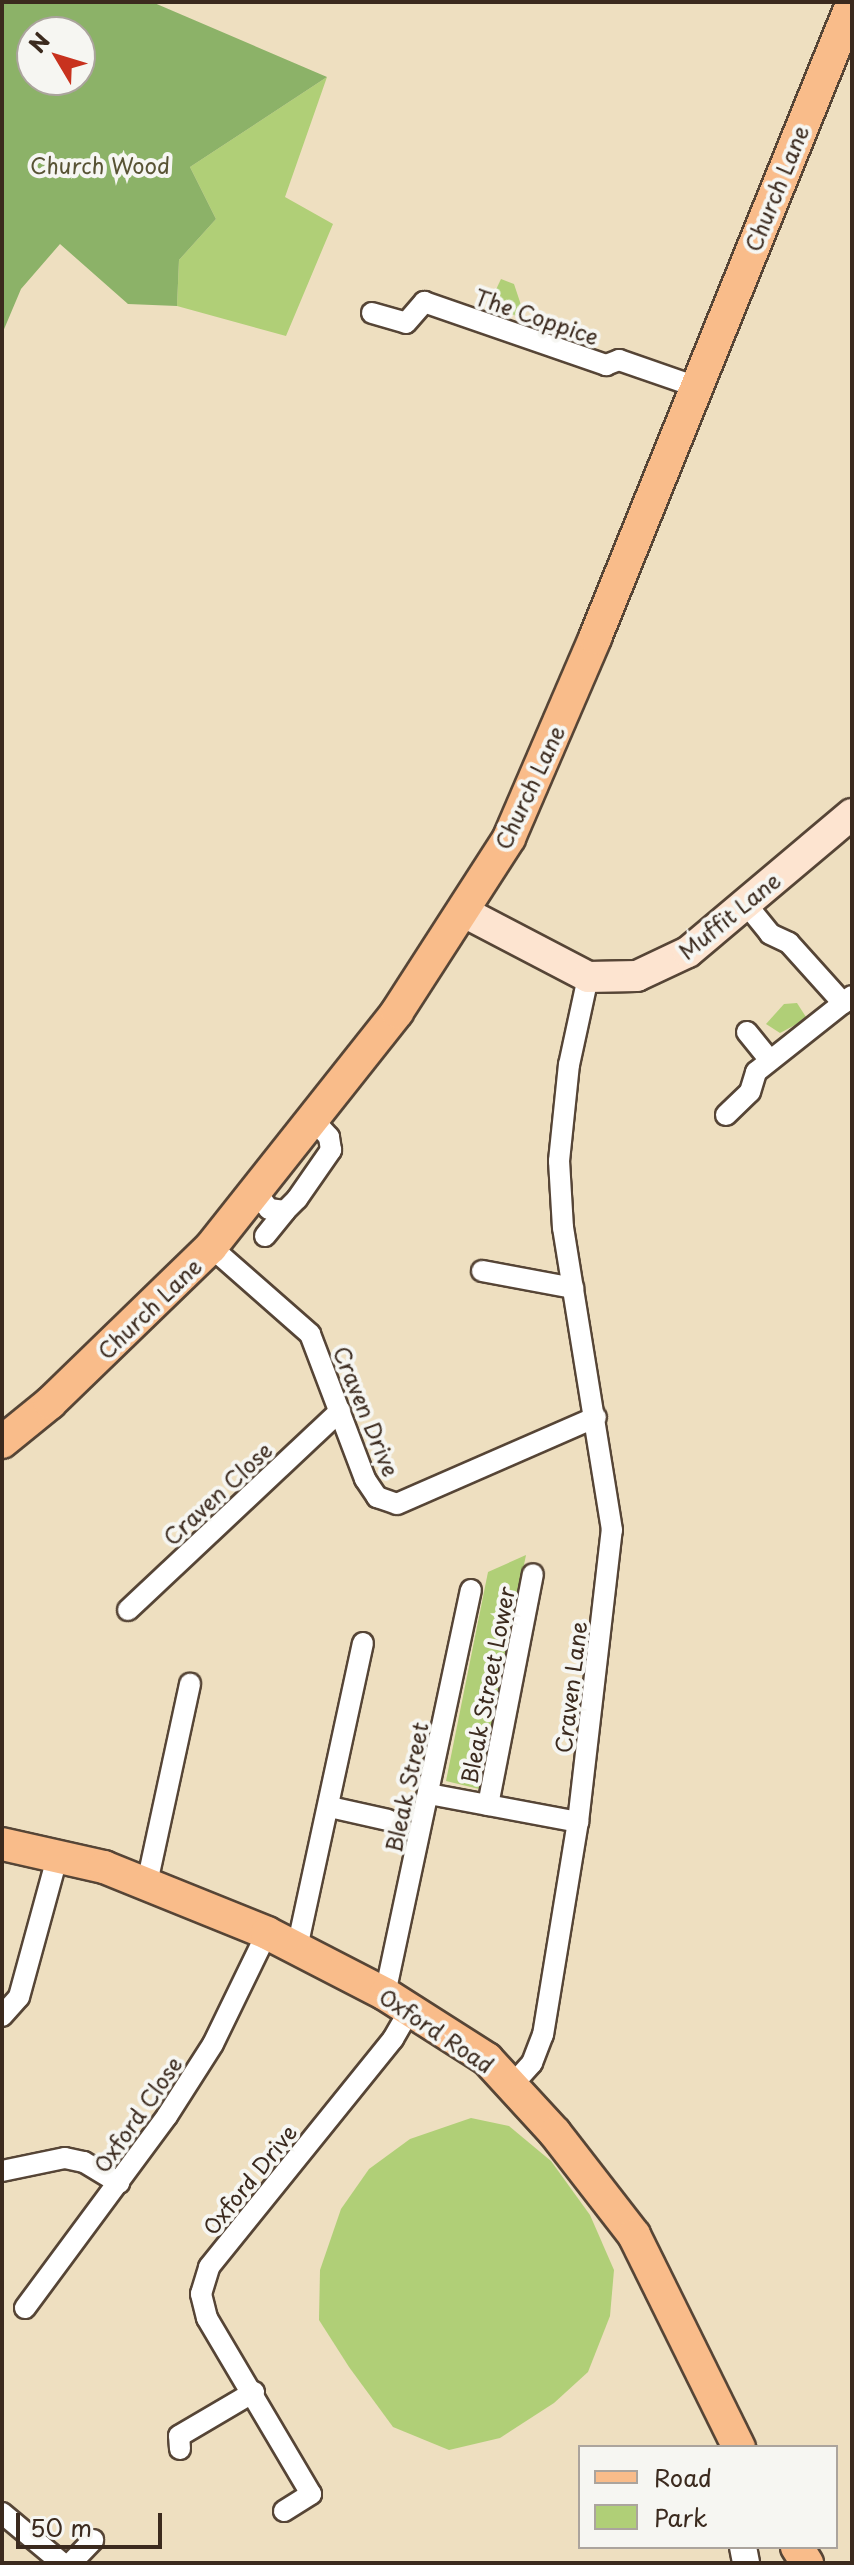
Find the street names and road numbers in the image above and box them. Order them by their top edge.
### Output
street label: Church Lane [739,121,813,255]
street label: The Coppice [471,282,603,350]
street label: Church Lane [489,721,569,853]
street label: Muffit Lane [672,866,786,964]
street label: Church Lane [92,1252,206,1364]
street label: Craven Drive [329,1341,405,1481]
street label: Craven Close [157,1436,277,1550]
street label: Bleak Street Lower [455,1584,519,1786]
street label: Craven Lane [549,1619,591,1755]
street label: Bleak Street [379,1719,433,1855]
street label: Oxford Road [375,1982,499,2078]
street label: Oxford Close [87,2051,187,2177]
street label: Oxford Drive [196,2118,302,2240]

